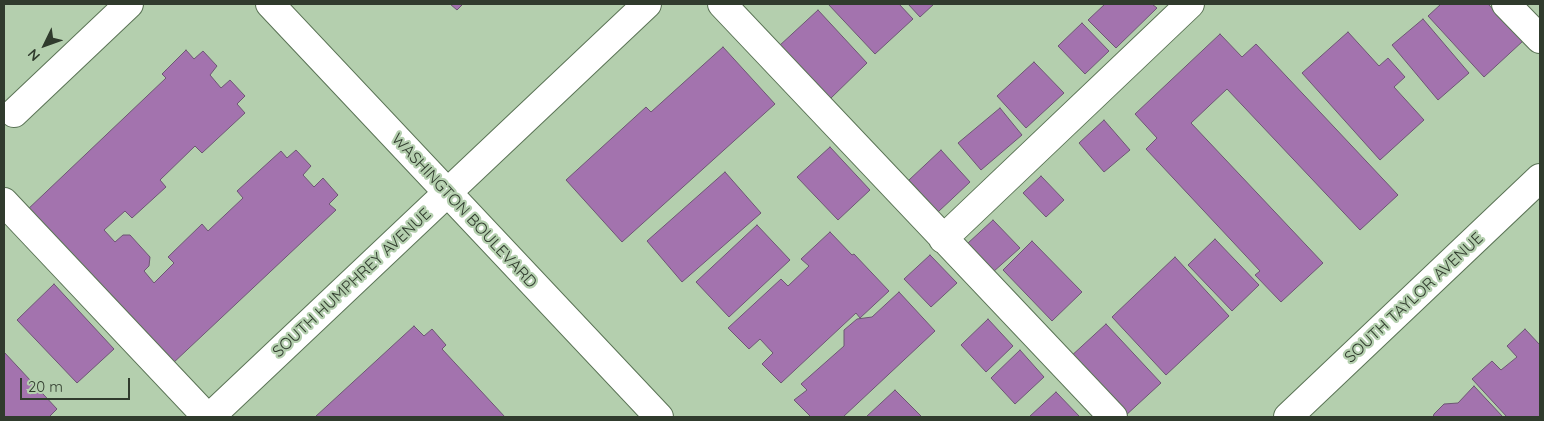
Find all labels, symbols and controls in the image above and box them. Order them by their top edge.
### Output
north arrow [20,20,70,70]
text: N [24,45,44,65]
street label: WASHINGTON BOULEVARD [387,130,541,292]
street label: SOUTH HUMPHREY AVENUE [269,205,435,361]
street label: SOUTH TAYLOR AVENUE [1341,229,1487,367]
scale bar [22,368,132,400]
text: 20 m [28,377,63,396]

